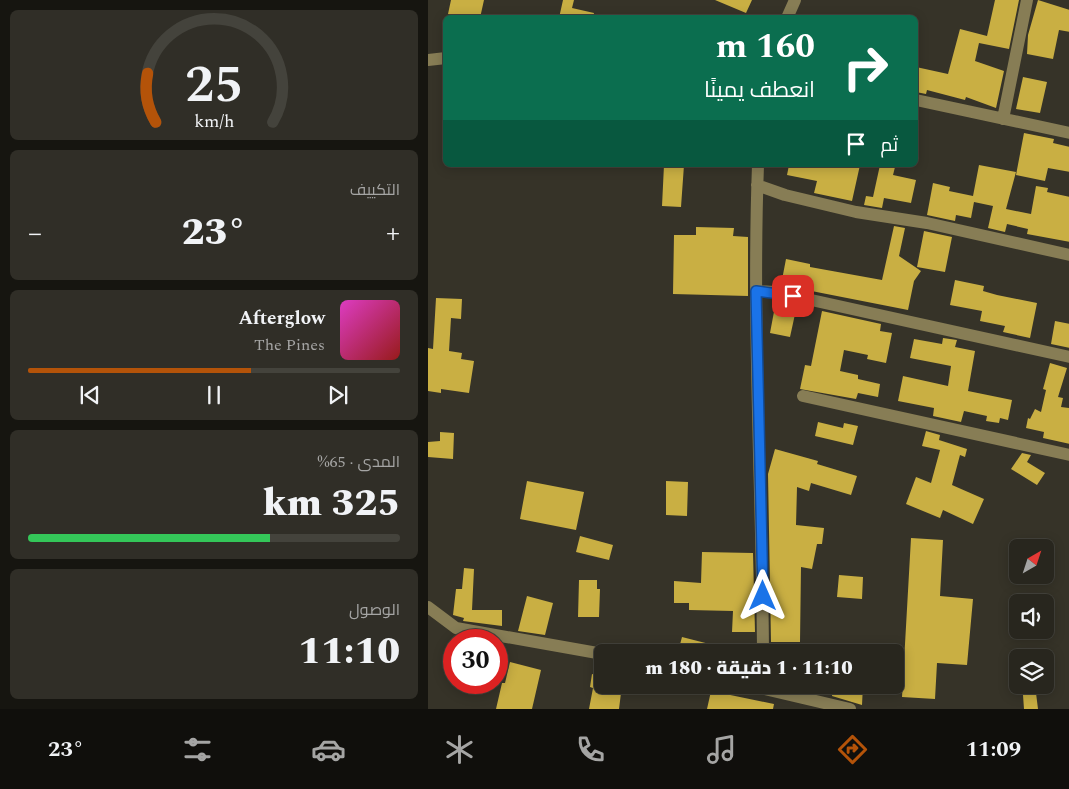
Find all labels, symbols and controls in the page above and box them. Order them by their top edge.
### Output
text: 160 m [716,20,815,73]
icon: right [833,35,898,100]
text: 25 [185,46,243,125]
text: انعطف يمينًا [704,74,815,107]
text: km/h [194,108,234,135]
icon: arrive [842,130,870,158]
text: ثم [880,131,898,160]
text: التكييف [350,178,400,202]
text: 23° [182,204,246,262]
text: − [28,212,42,255]
text: + [386,212,400,255]
pin [772,275,814,317]
icon: arrive [779,282,807,310]
text: Afterglow [238,304,325,333]
text: The Pines [254,333,325,357]
icon: previous [76,381,104,409]
icon: pause [200,381,228,409]
icon: next [324,381,352,409]
text: المدى · 65% [318,450,400,474]
text: 325 km [263,475,400,533]
north arrow [1009,539,1054,584]
map controls [1009,539,1054,694]
position arrow [736,569,788,621]
button: sound [1009,594,1054,639]
text: الوصول [349,598,400,622]
text: 11:10 [298,623,400,681]
speed limit sign: 30 [443,629,508,694]
button: layers [1009,649,1054,694]
text: 11:10 · 1 دقيقة · 180 m [645,654,853,683]
icon: filters [180,732,215,767]
icon: car [311,732,346,767]
icon: climate [442,732,477,767]
icon: phone [573,732,608,767]
icon: music [704,732,739,767]
icon: directions [835,732,870,767]
text: 23° [48,733,84,766]
text: 11:09 [966,733,1021,766]

